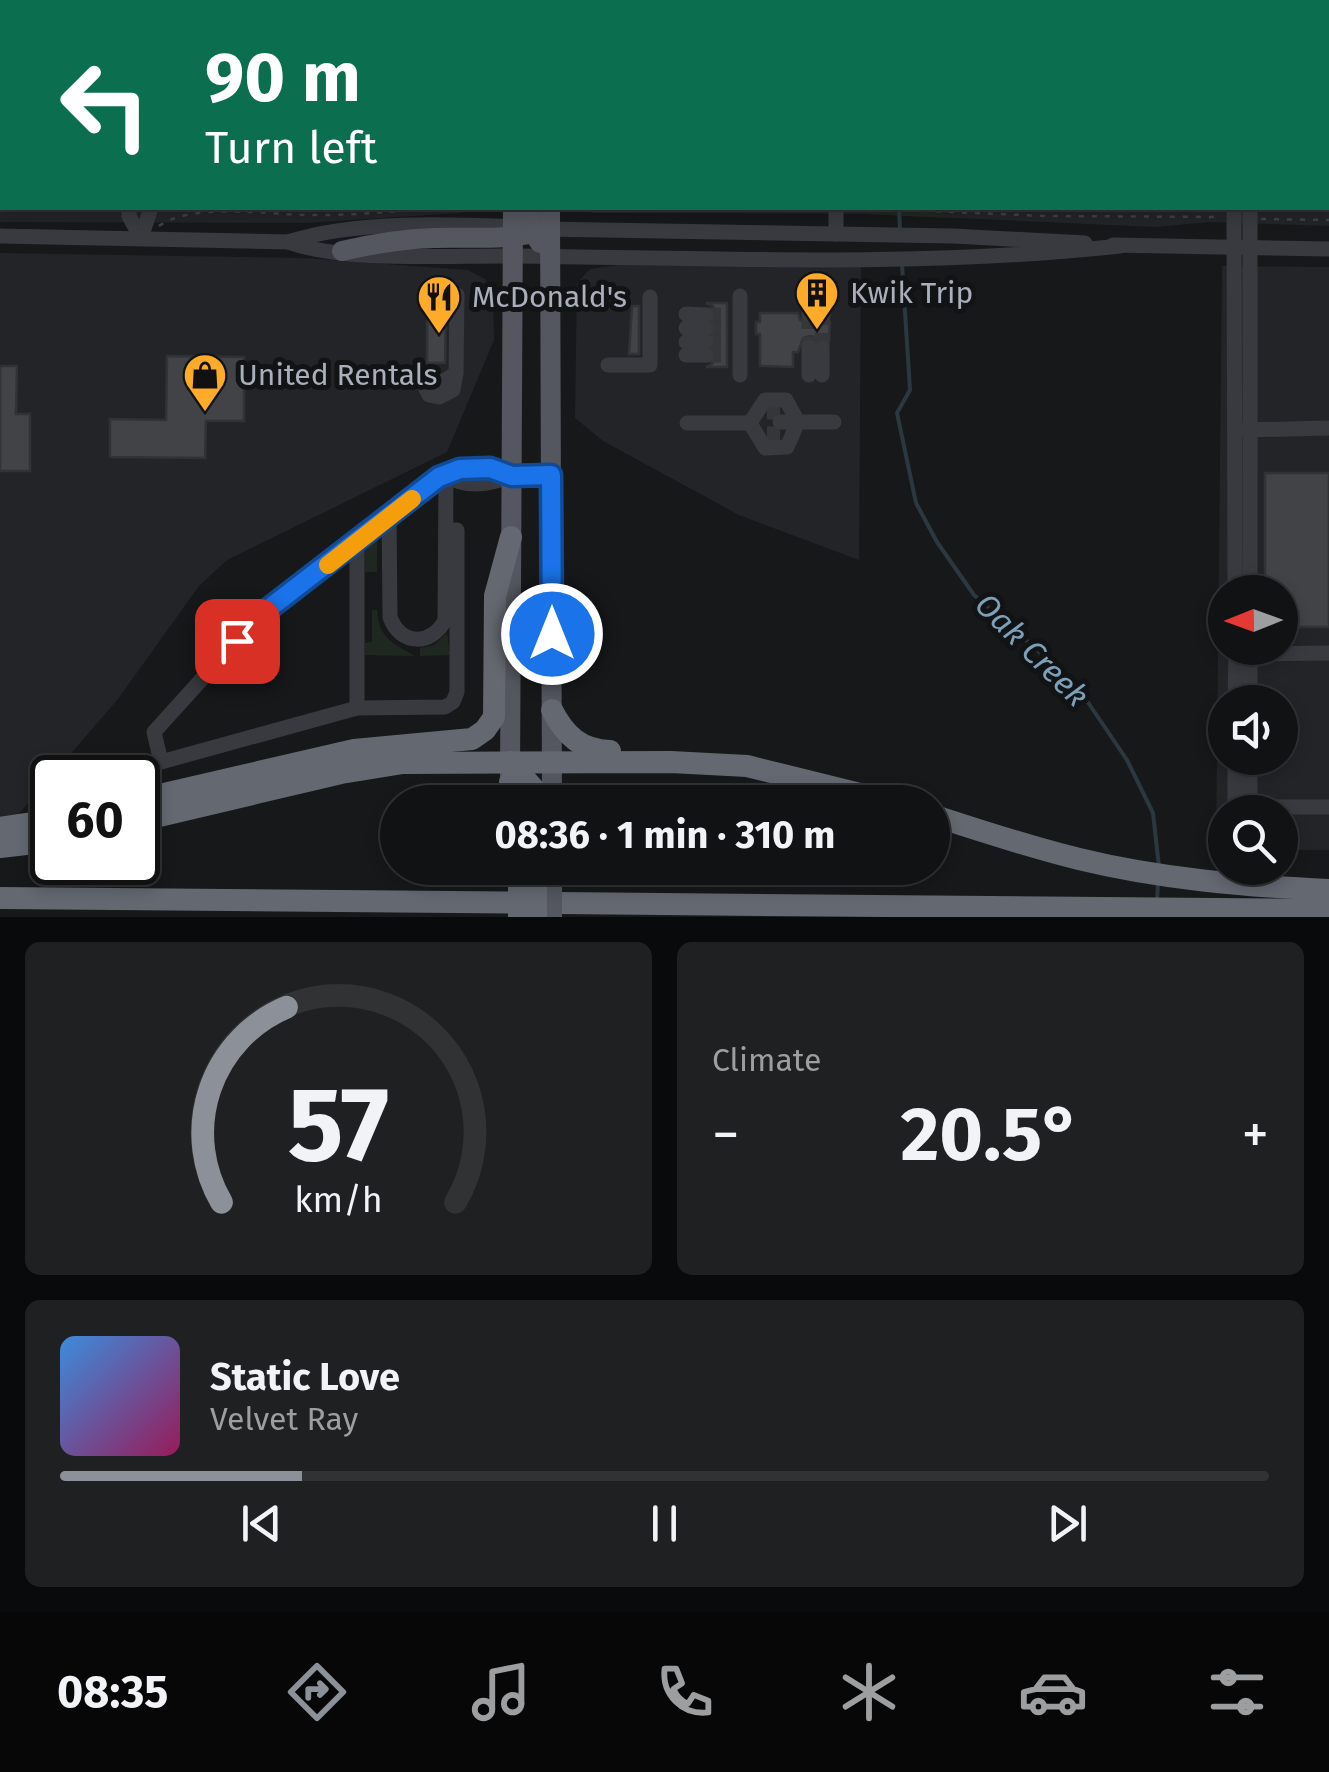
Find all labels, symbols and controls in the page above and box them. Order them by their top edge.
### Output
text: 90 m [205,36,361,120]
icon: left [40,40,170,170]
text: Turn left [205,121,377,175]
building icon: Kwik Trip [794,270,840,331]
restaurant icon: McDonald's [416,274,462,335]
place label: Kwik Trip [850,275,973,311]
place label: McDonald's [472,279,627,315]
shop icon: United Rentals [182,352,228,413]
place label: United Rentals [238,357,438,393]
north arrow [1208,575,1298,665]
map controls [1208,575,1298,885]
position arrow [500,582,604,686]
water label: Oak Creek [967,585,1097,715]
pin [195,599,280,684]
icon: arrive [210,614,265,669]
button: sound [1208,685,1298,775]
speed limit sign: 60 [30,755,160,885]
button: search [1208,795,1298,885]
text: 08:36 · 1 min · 310 m [495,812,835,858]
text: Climate [712,1041,821,1079]
text: 57 [288,1063,389,1188]
text: 20.5° [901,1090,1081,1180]
text: − [712,1102,740,1168]
text: + [1242,1102,1269,1168]
text: km/h [294,1179,383,1221]
text: Static Love [210,1354,400,1400]
text: Velvet Ray [210,1400,358,1438]
icon: previous [234,1496,289,1551]
icon: pause [637,1496,692,1551]
icon: next [1040,1496,1095,1551]
icon: directions [282,1657,352,1727]
icon: music [466,1657,536,1727]
icon: phone [650,1657,720,1727]
icon: climate [834,1657,904,1727]
icon: car [1018,1657,1088,1727]
icon: filters [1202,1657,1272,1727]
text: 08:35 [57,1665,168,1719]

